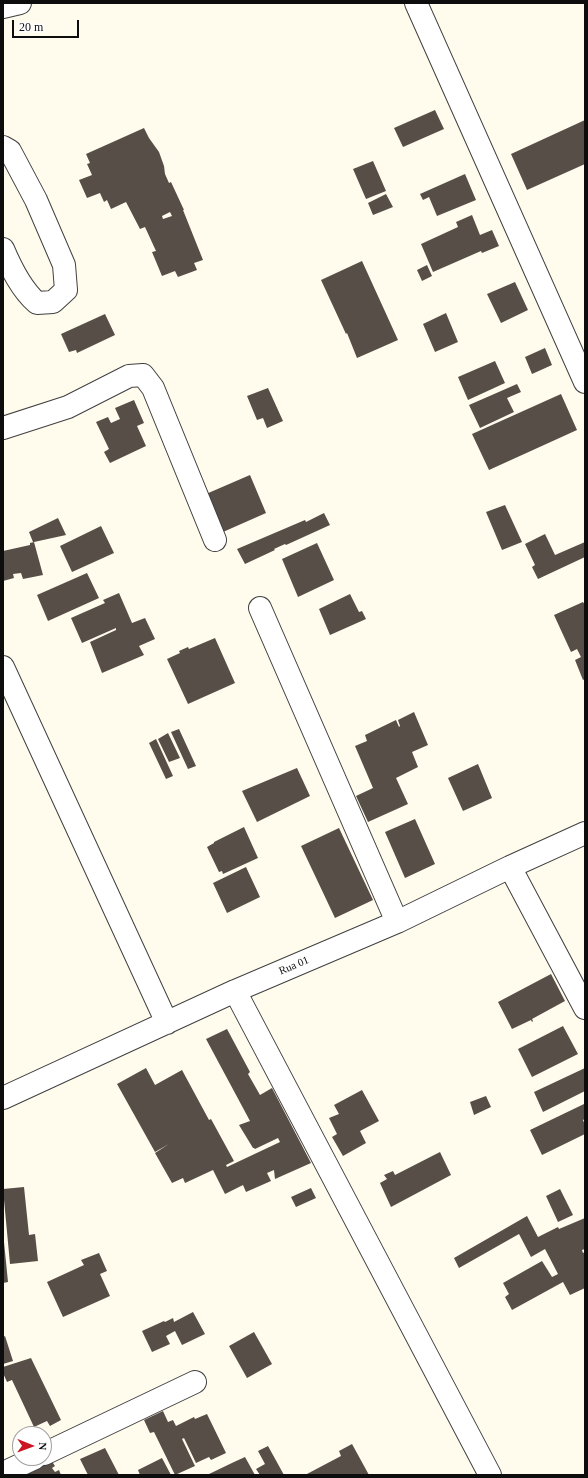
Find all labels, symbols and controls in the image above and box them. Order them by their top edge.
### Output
scale bar [14,12,81,38]
text: 20 m [19,20,43,34]
street label: Rua 01 [277,954,311,978]
north arrow [12,1426,52,1466]
text: N [37,1442,49,1450]

